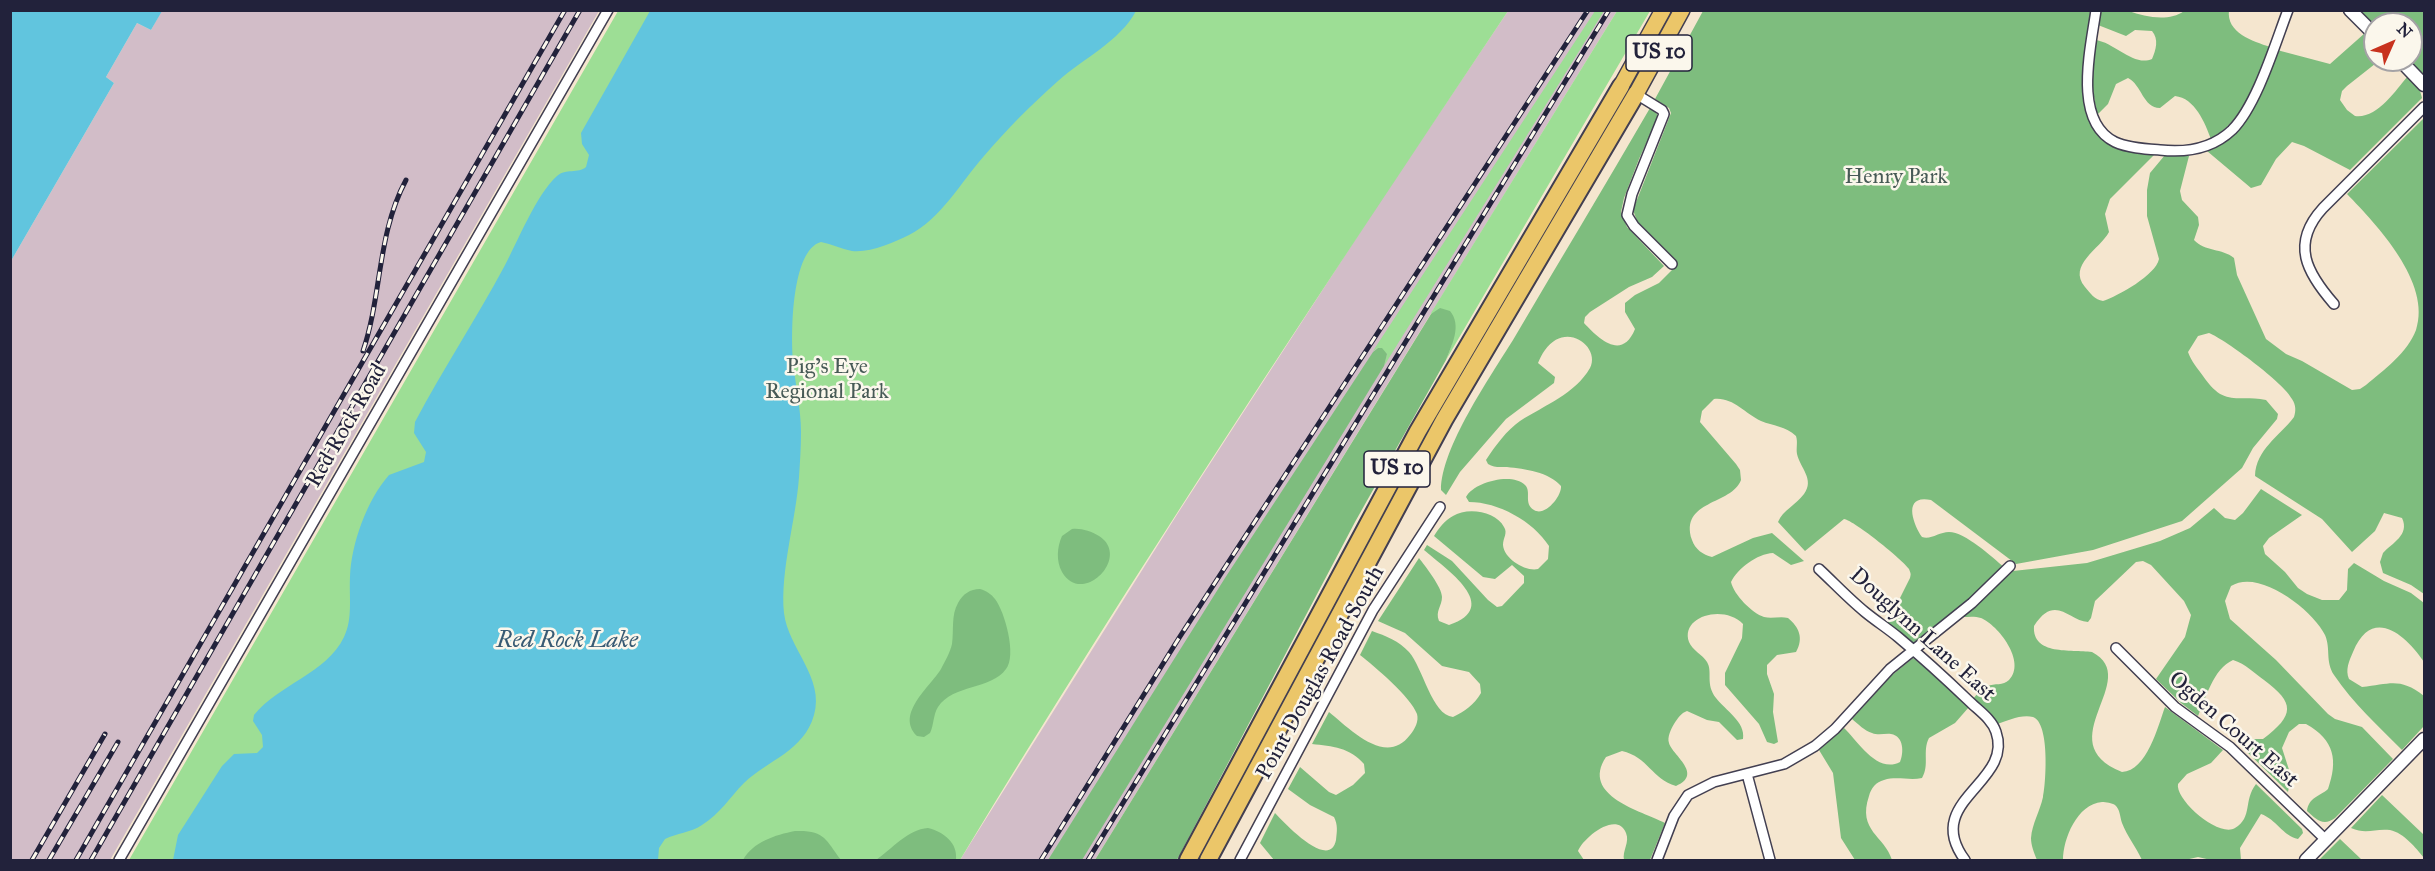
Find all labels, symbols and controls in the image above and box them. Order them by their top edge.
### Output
north arrow [2363,12,2423,72]
text: N [2393,19,2416,42]
road number: US 10 [1626,35,1692,71]
park label: Henry Park [1845,165,1947,191]
park label: Pig's Eye Regional Park [765,355,889,406]
street label: Red Rock Road [301,360,393,492]
road number: US 10 [1364,451,1430,487]
street label: Point Douglas Road South [1251,562,1391,784]
street label: Douglynn Lane East [1844,563,2000,707]
water label: Red Rock Lake [496,627,638,655]
street label: Ogden Court East [2163,666,2303,794]

